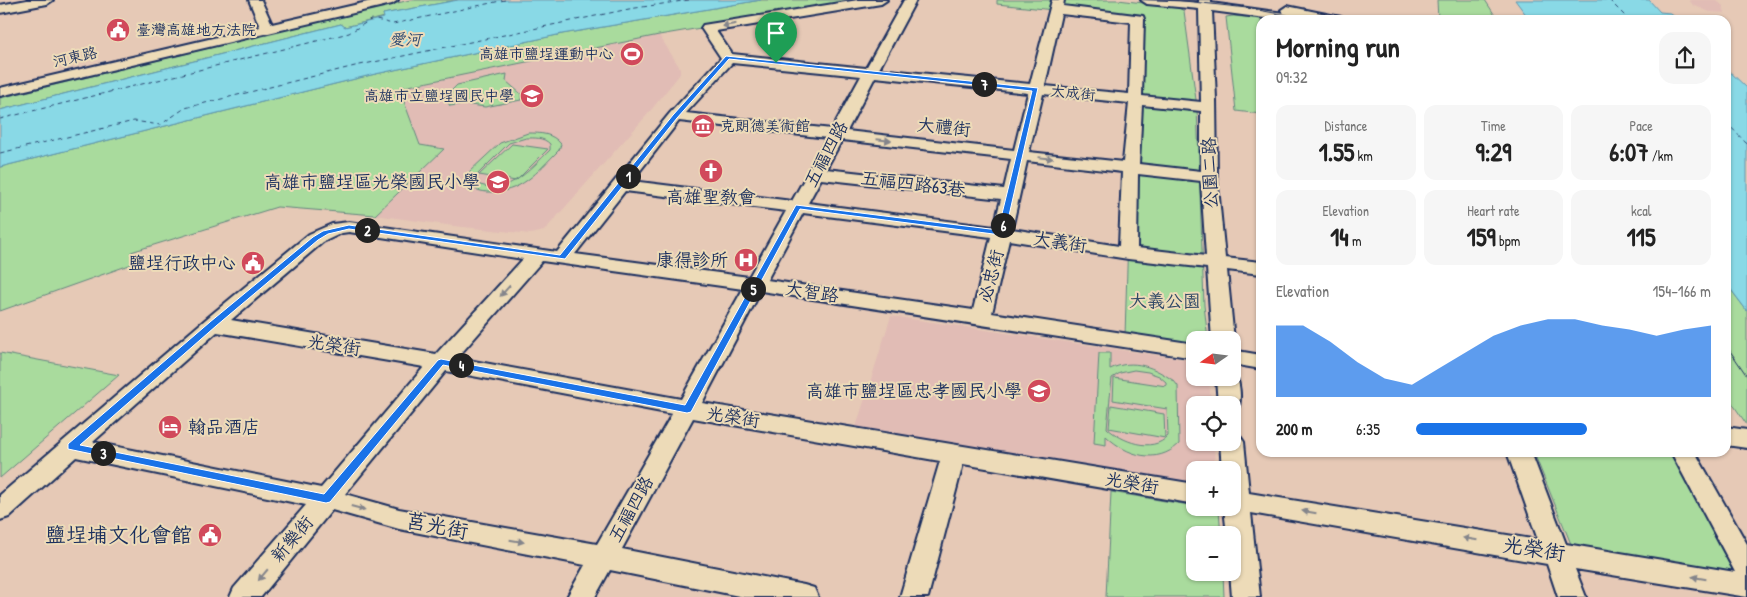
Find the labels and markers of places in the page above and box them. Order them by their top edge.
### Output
pin [755,12,797,63]
public building icon: 臺灣高雄地方法院 [105,17,131,43]
place label: 臺灣高雄地方法院 [136,19,256,40]
sports icon: 高雄市鹽埕運動中心 [619,41,645,67]
place label: 高雄市鹽埕運動中心 [479,43,614,64]
pin: 7 [972,72,996,96]
school or university icon: 高雄市立鹽埕國民中學 [519,83,545,109]
place label: 高雄市立鹽埕國民中學 [364,85,514,106]
museum icon: 克朗德美術館 [690,113,716,139]
place label: 克朗德美術館 [720,115,810,136]
church icon: 高雄聖教會 [698,158,724,184]
pin: 1 [616,164,640,188]
place label: 高雄市鹽埕區光榮國民小學 [264,169,480,194]
school or university icon: 高雄市鹽埕區光榮國民小學 [485,169,511,195]
place label: 高雄聖教會 [666,184,756,209]
pin: 6 [990,212,1016,238]
pin: 2 [354,218,380,242]
place label: 康得診所 [656,247,728,272]
hospital icon: 康得診所 [733,247,759,273]
place label: 鹽埕行政中心 [128,250,236,275]
public building icon: 鹽埕行政中心 [240,250,266,276]
pin: 5 [740,276,766,302]
pin: 4 [448,352,474,378]
place label: 高雄市鹽埕區忠孝國民小學 [806,378,1022,403]
school or university icon: 高雄市鹽埕區忠孝國民小學 [1026,378,1052,404]
hotel icon: 翰品酒店 [157,414,183,440]
place label: 翰品酒店 [188,414,260,439]
pin: 3 [90,440,116,466]
place label: 鹽埕埔文化會館 [45,520,192,549]
public building icon: 鹽埕埔文化會館 [197,522,223,548]

